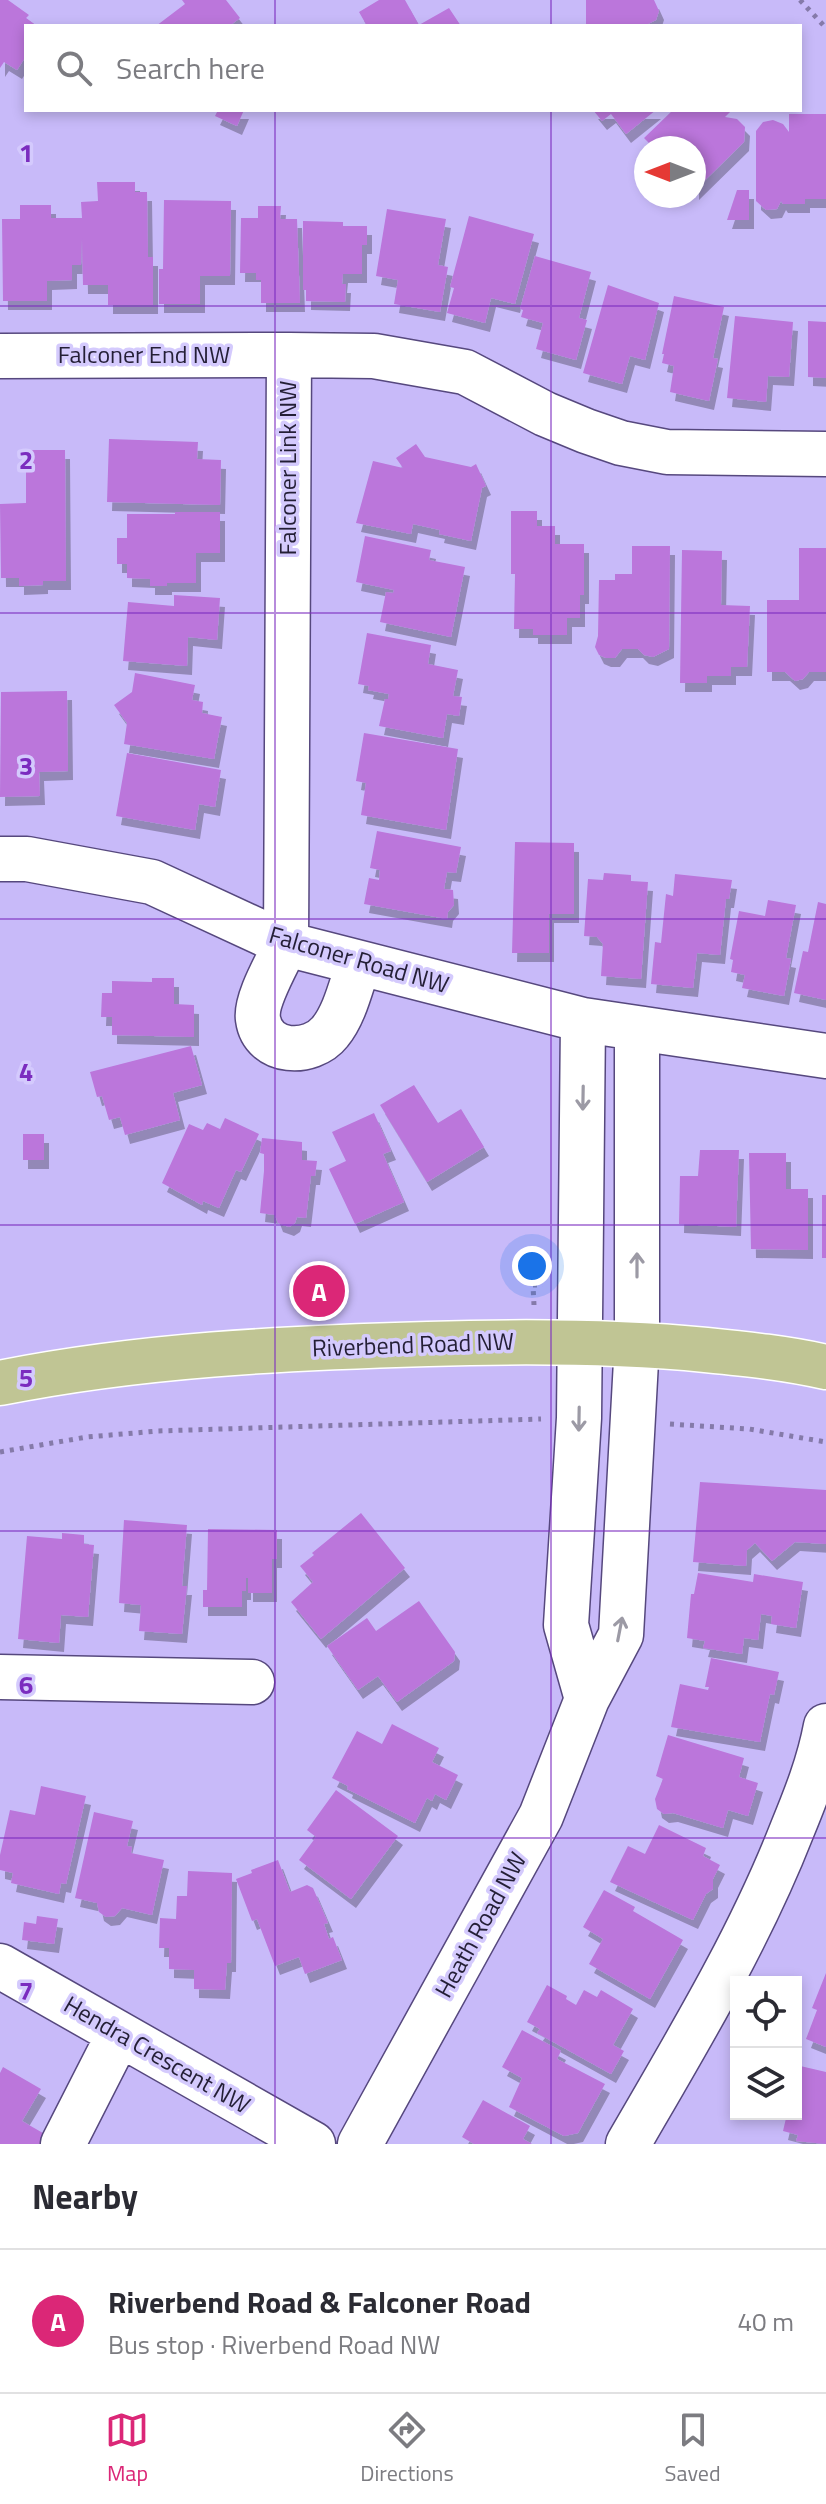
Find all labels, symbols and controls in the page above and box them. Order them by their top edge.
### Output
search box [24,24,802,112]
text: Search here [116,45,265,91]
icon: search [52,46,96,90]
text: 1 [19,133,33,172]
north arrow [634,136,706,208]
street label: Falconer End NW [58,336,230,372]
street label: Falconer Link NW [269,381,305,555]
text: 2 [19,440,33,479]
text: 3 [19,746,33,785]
street label: Falconer Road NW [265,916,453,1002]
text: 4 [19,1052,33,1091]
one-way arrow [576,1084,591,1111]
your location [512,1246,552,1286]
one-way arrow [629,1252,645,1279]
pin: A [293,1261,345,1321]
street label: Riverbend Road NW [311,1322,515,1366]
text: 5 [19,1358,33,1397]
one-way arrow [571,1405,586,1432]
one-way arrow [613,1616,628,1642]
text: 6 [19,1665,33,1704]
street label: Heath Road NW [425,1845,535,2004]
text: 7 [19,1971,33,2010]
map controls [730,1976,802,2120]
button: locate [730,1976,802,2048]
street label: Hendra Crescent NW [57,1986,258,2122]
button: layers [730,2048,802,2120]
text: Nearby [32,2170,138,2222]
text: Riverbend Road & Falconer Road [108,2279,531,2325]
text: A [50,2302,66,2341]
text: 40 m [737,2302,794,2341]
text: Bus stop · Riverbend Road NW [108,2325,440,2364]
tab: Map [105,2408,149,2490]
tab: Directions [360,2408,454,2490]
tab: Saved [665,2408,721,2490]

